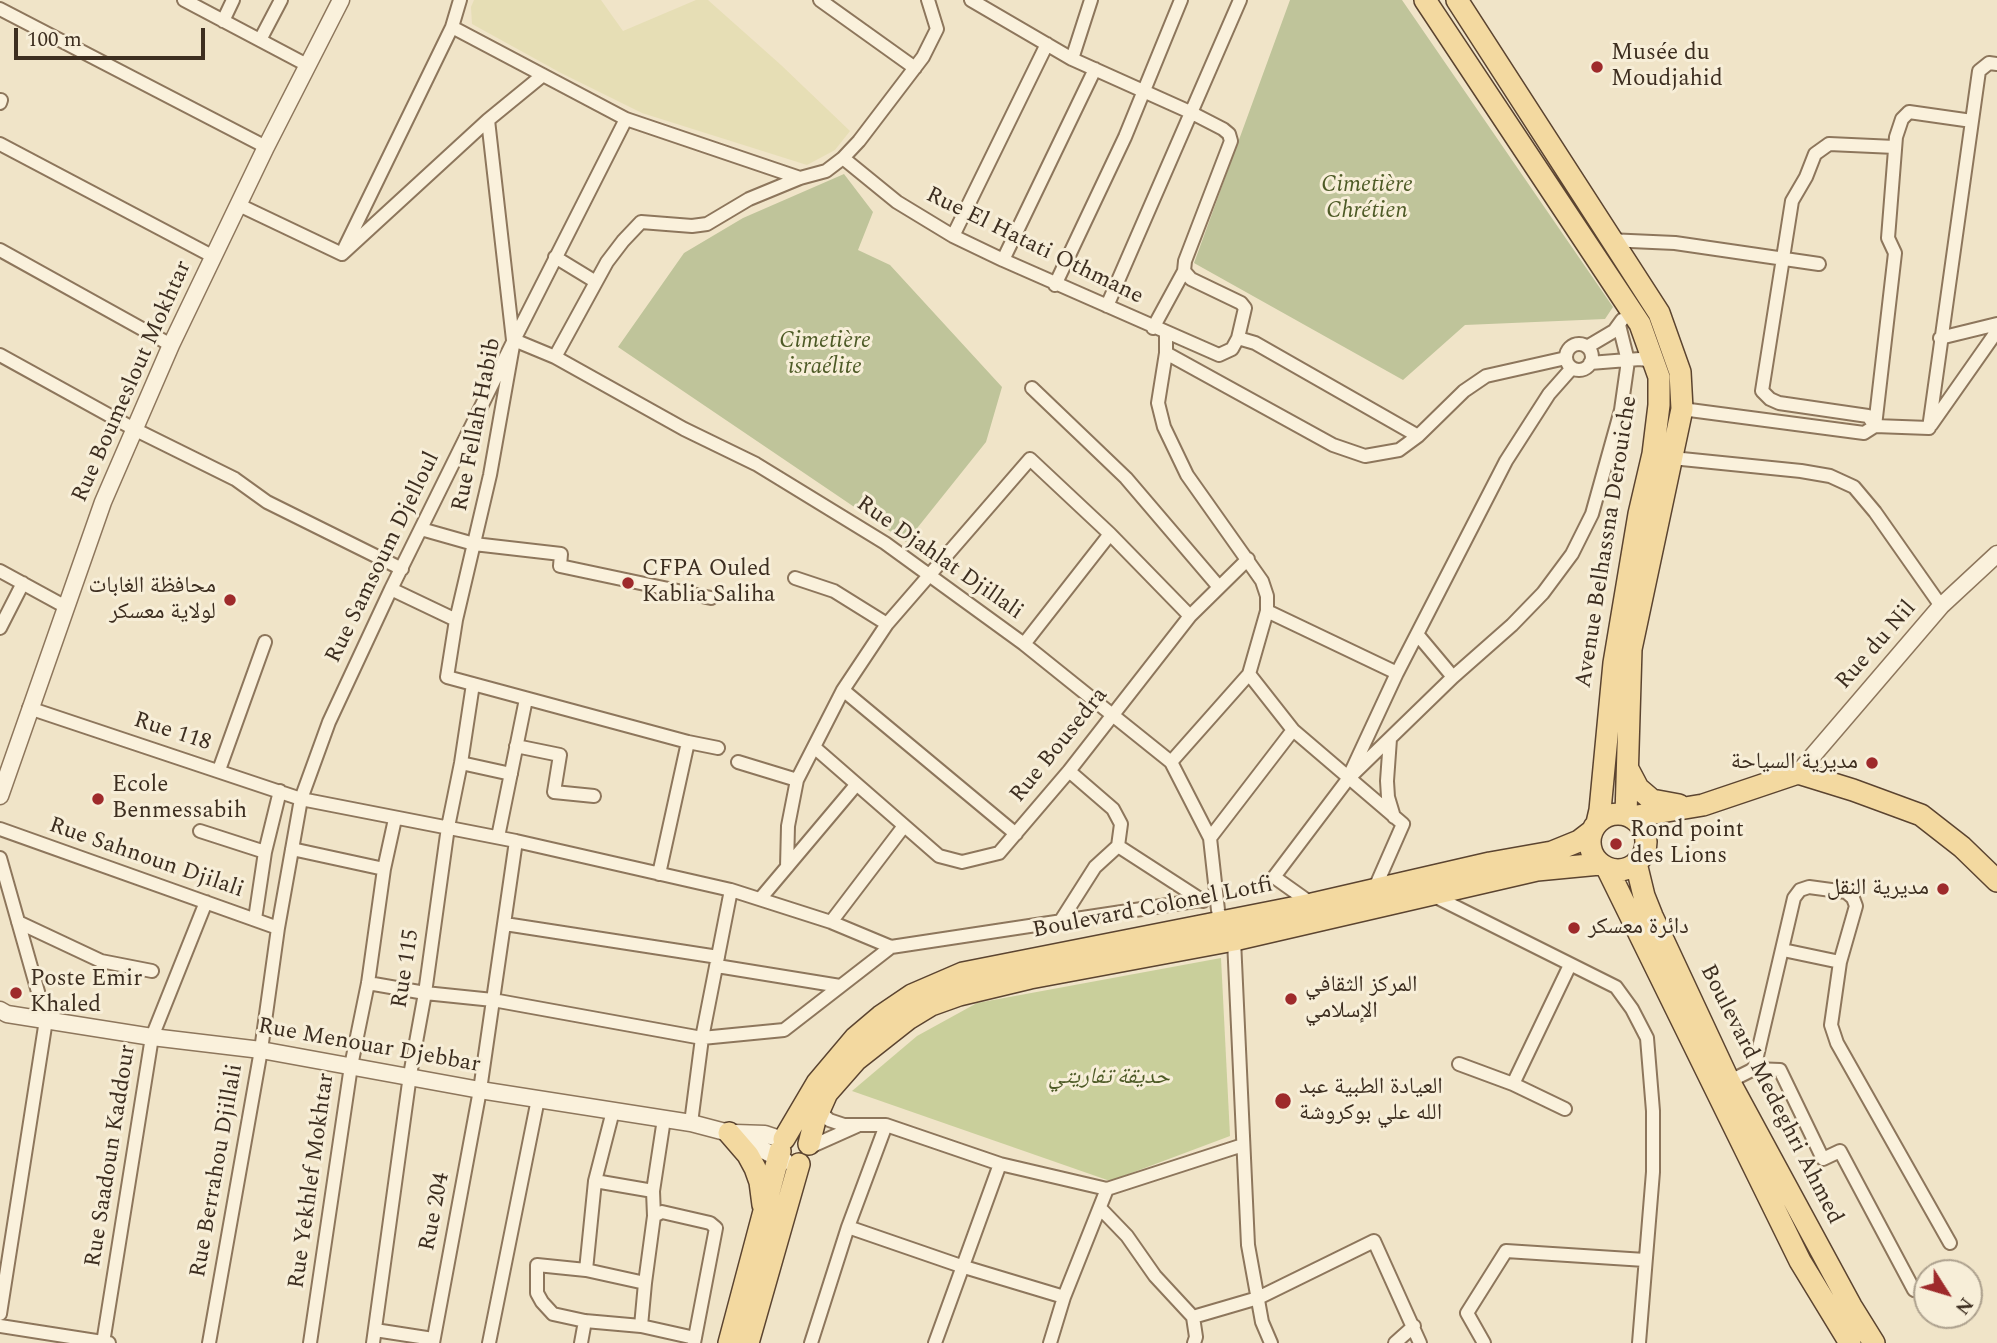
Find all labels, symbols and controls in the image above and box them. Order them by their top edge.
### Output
scale bar [18,14,208,58]
text: 100 m [27,24,82,56]
place label: Musée du Moudjahid [1611,40,1723,94]
marker: Musée du Moudjahid [1589,59,1605,75]
park label: Cimetière Chrétien [1321,172,1413,226]
street label: Rue El Hatati Othmane [921,182,1147,312]
street label: Rue Boumeslout Mokhtar [67,257,199,507]
park label: Cimetière israélite [779,328,871,382]
street label: Rue Fellah Habib [448,336,508,514]
street label: Avenue Belhassna Derouiche [1571,394,1645,690]
street label: Rue Samsoum Djelloul [321,448,447,668]
street label: Rue Djahlat Djillali [850,491,1028,627]
place label: CFPA Ouled Kablia Saliha [642,556,775,610]
place label: محافظة الغابات لولاية معسكر [89,573,216,627]
marker: CFPA Ouled Kablia Saliha [620,575,636,591]
marker: محافظة الغابات لولاية معسكر [222,592,238,608]
street label: Rue du Nil [1831,596,1923,696]
street label: Rue Bousedra [1005,683,1115,809]
street label: Rue 118 [130,708,214,758]
place label: مديرية السياحة [1731,749,1858,777]
marker: مديرية السياحة [1864,755,1880,771]
place label: Ecole Benmessabih [112,772,247,826]
marker: Ecole Benmessabih [90,791,106,807]
street label: Rue Sahnoun Djilali [45,813,247,905]
place label: Rond point des Lions [1630,817,1744,871]
marker: Rond point des Lions [1608,836,1624,852]
street label: Boulevard Colonel Lotfi [1031,872,1275,946]
place label: مديرية النقل [1827,875,1929,903]
marker: مديرية النقل [1935,881,1951,897]
place label: دائرة معسكر [1588,914,1689,942]
marker: دائرة معسكر [1566,920,1582,936]
street label: Rue 115 [387,928,427,1010]
street label: Boulevard Medeghri Ahmed [1692,961,1848,1229]
place label: Poste Emir Khaled [30,966,142,1020]
place label: المركز الثقافي الإسلامي [1305,972,1418,1026]
marker: Poste Emir Khaled [8,985,24,1001]
marker: المركز الثقافي الإسلامي [1283,991,1299,1007]
street label: Rue Menouar Djebbar [256,1014,482,1080]
street label: Rue Saadoun Kaddour [81,1043,143,1269]
street label: Rue Berrahou Djillali [186,1062,250,1280]
park label: حديقة تفاريتي [1048,1064,1170,1092]
street label: Rue Yekhlef Mokhtar [284,1071,342,1291]
place label: العيادة الطبية عبد الله علي بوكروشة [1299,1074,1443,1128]
marker: العيادة الطبية عبد الله علي بوكروشة [1273,1091,1293,1111]
street label: Rue 204 [415,1170,457,1254]
north arrow [1913,1259,1983,1329]
text: N [1947,1291,1980,1321]

